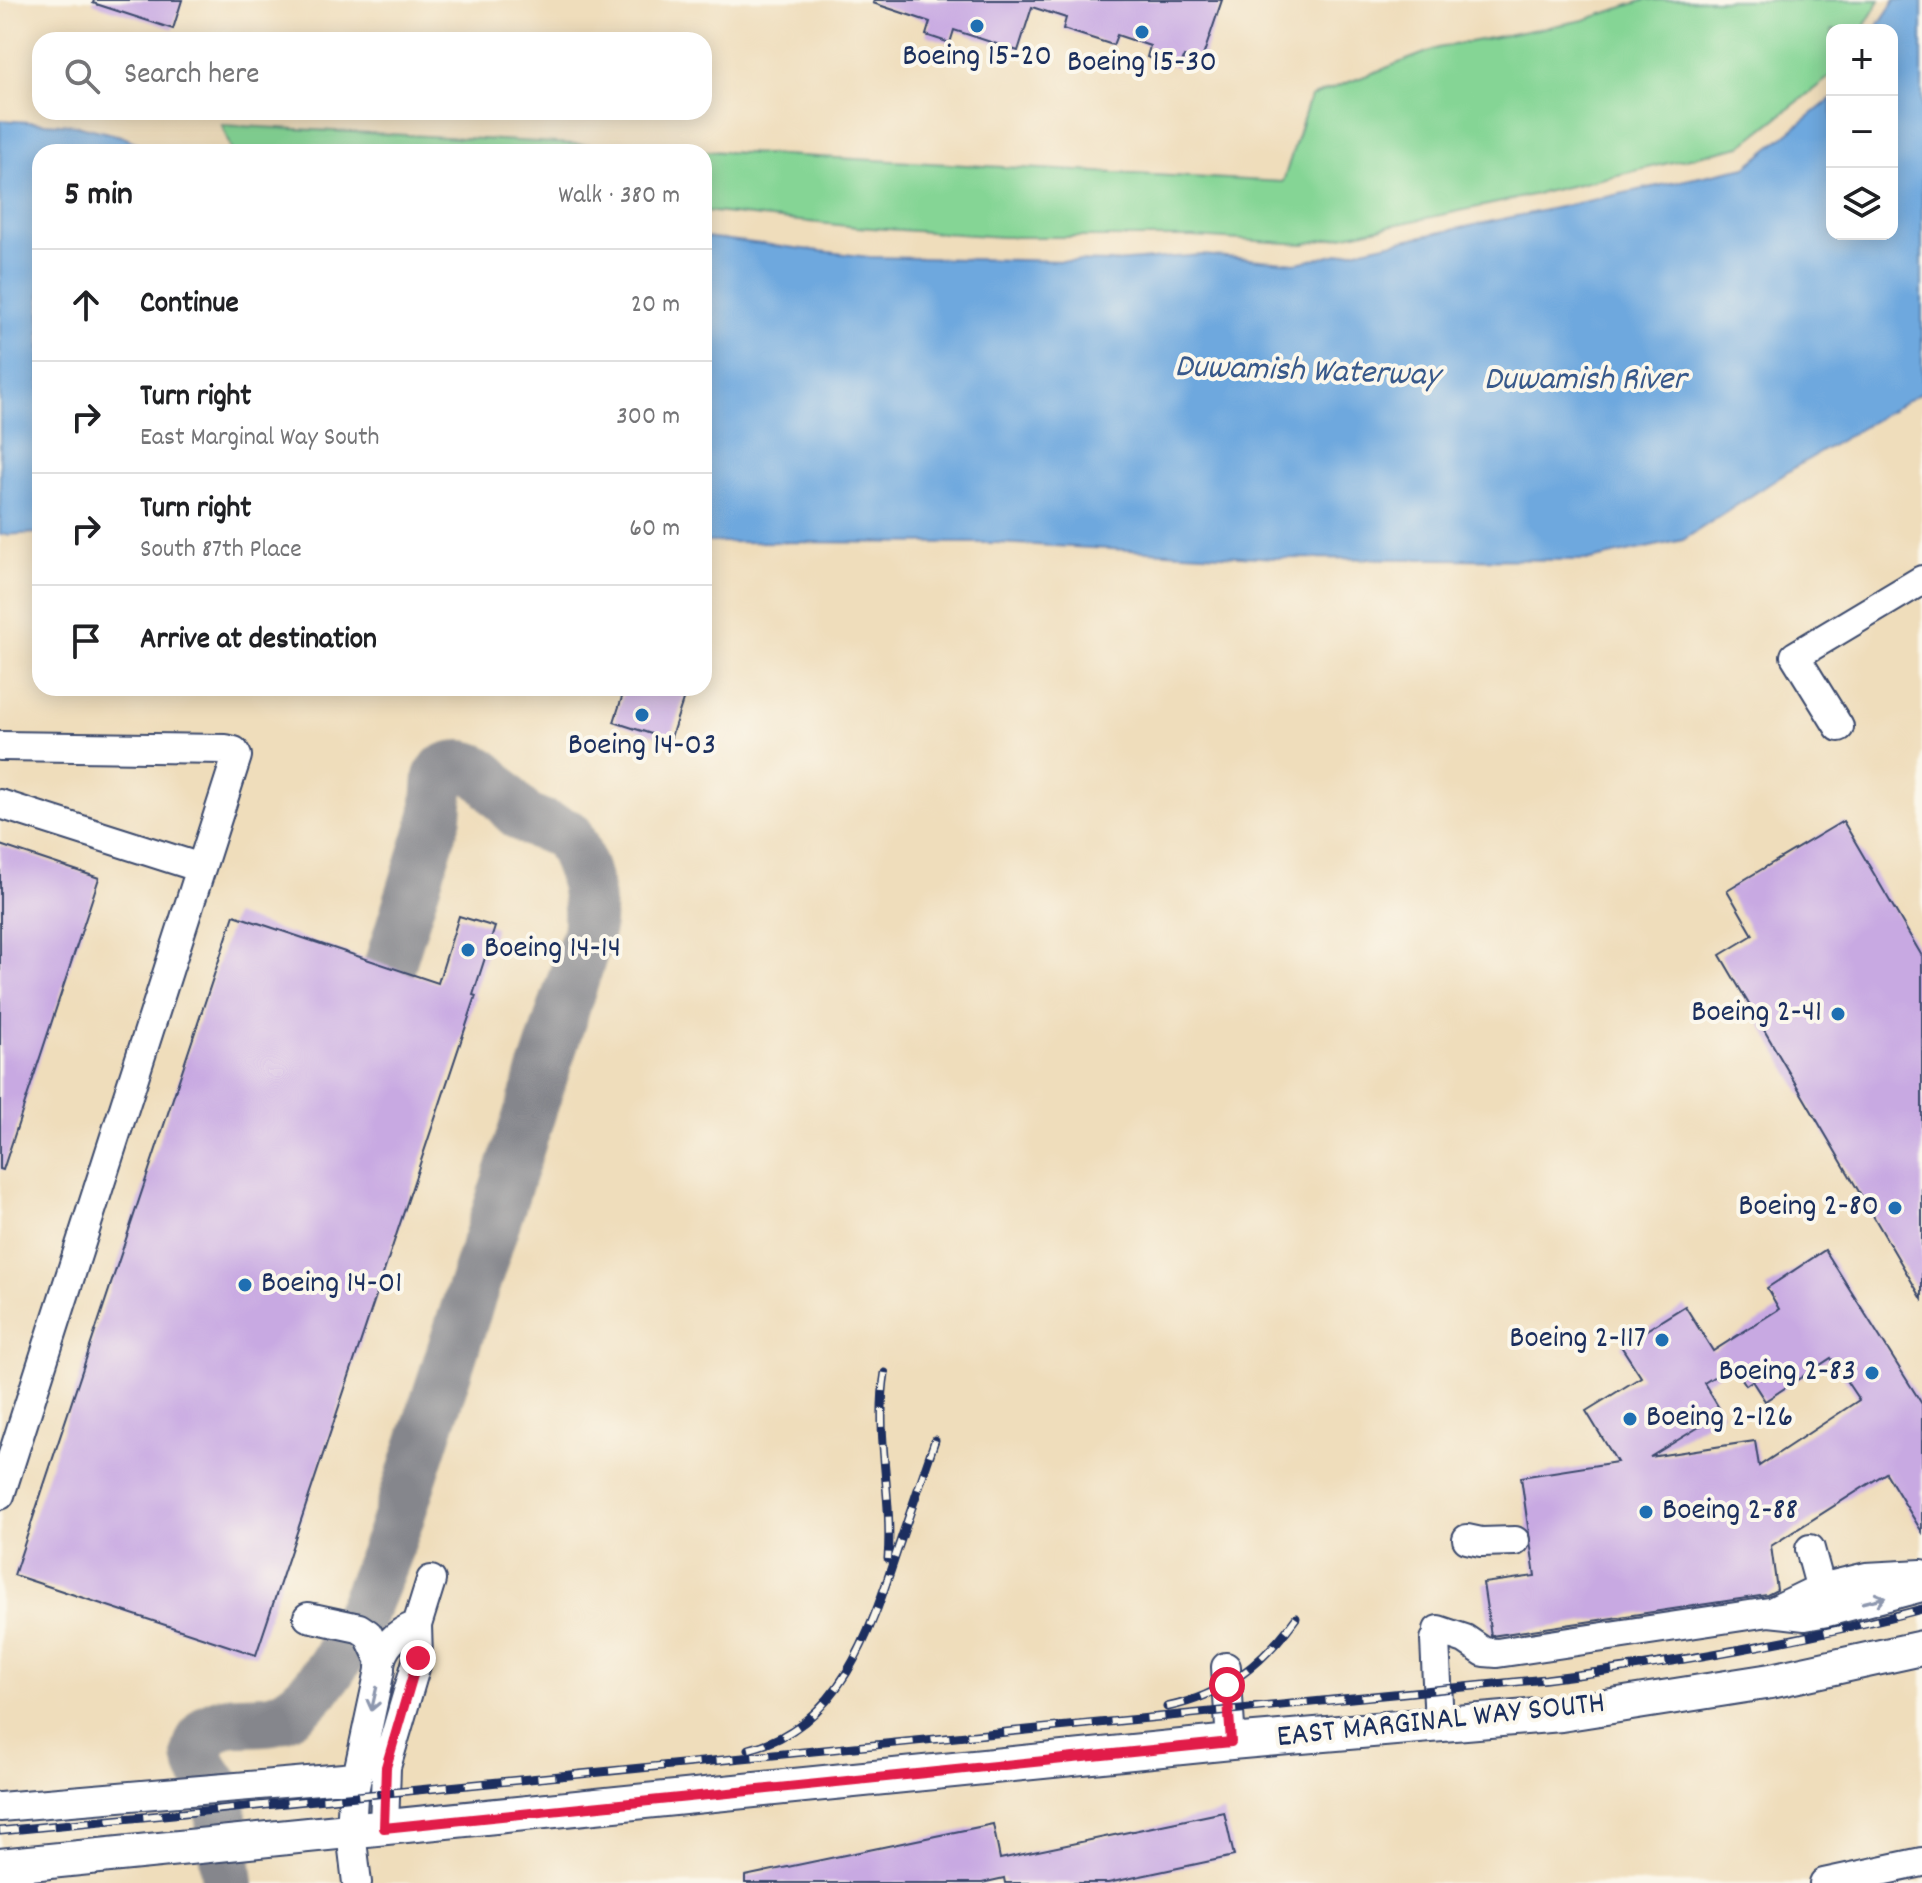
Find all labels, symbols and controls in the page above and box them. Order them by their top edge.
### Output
marker: Boeing 15-20 [968,17,986,35]
marker: Boeing 15-30 [1133,23,1151,41]
map controls [1826,24,1898,240]
button: + [1826,24,1898,96]
search box [32,32,712,120]
place label: Boeing 15-20 [902,35,1052,81]
place label: Boeing 15-30 [1067,41,1217,87]
icon: search [60,54,104,98]
text: Search here [124,55,260,98]
button: − [1826,96,1898,168]
button: layers [1826,168,1898,240]
text: 5 min [64,172,133,221]
text: Walk · 380 m [558,178,680,215]
icon: ahead [64,283,108,327]
text: Continue [140,284,239,327]
text: 20 m [631,287,680,324]
water label: Duwamish Waterway [1174,344,1444,402]
water label: Duwamish River [1484,357,1689,406]
text: Turn right [140,377,251,420]
icon: right [64,395,108,439]
text: 300 m [616,399,680,436]
text: East Marginal Way South [140,420,379,457]
text: Turn right [140,489,251,532]
icon: right [64,507,108,551]
text: 60 m [629,511,680,548]
text: South 87th Place [140,532,302,569]
icon: arrive [64,619,108,663]
text: Arrive at destination [140,620,377,663]
marker: Boeing 14-03 [633,706,651,724]
place label: Boeing 14-03 [568,724,716,770]
place label: Boeing 14-14 [484,927,621,973]
marker: Boeing 14-14 [459,941,477,959]
place label: Boeing 2-41 [1691,991,1822,1037]
marker: Boeing 2-41 [1829,1005,1847,1023]
place label: Boeing 2-80 [1738,1185,1879,1231]
marker: Boeing 2-80 [1886,1199,1904,1217]
place label: Boeing 14-01 [261,1262,402,1308]
marker: Boeing 14-01 [236,1276,254,1294]
place label: Boeing 2-117 [1509,1317,1646,1363]
marker: Boeing 2-117 [1653,1331,1671,1349]
place label: Boeing 2-83 [1719,1350,1856,1396]
marker: Boeing 2-83 [1863,1364,1881,1382]
place label: Boeing 2-126 [1646,1396,1793,1442]
marker: Boeing 2-126 [1621,1410,1639,1428]
place label: Boeing 2-88 [1662,1489,1798,1535]
marker: Boeing 2-88 [1637,1503,1655,1521]
one-way arrow [1861,1591,1887,1606]
route end [400,1640,436,1676]
route start [1209,1667,1245,1703]
street label: EAST MARGINAL WAY SOUTH [1275,1682,1607,1762]
one-way arrow [365,1686,380,1711]

